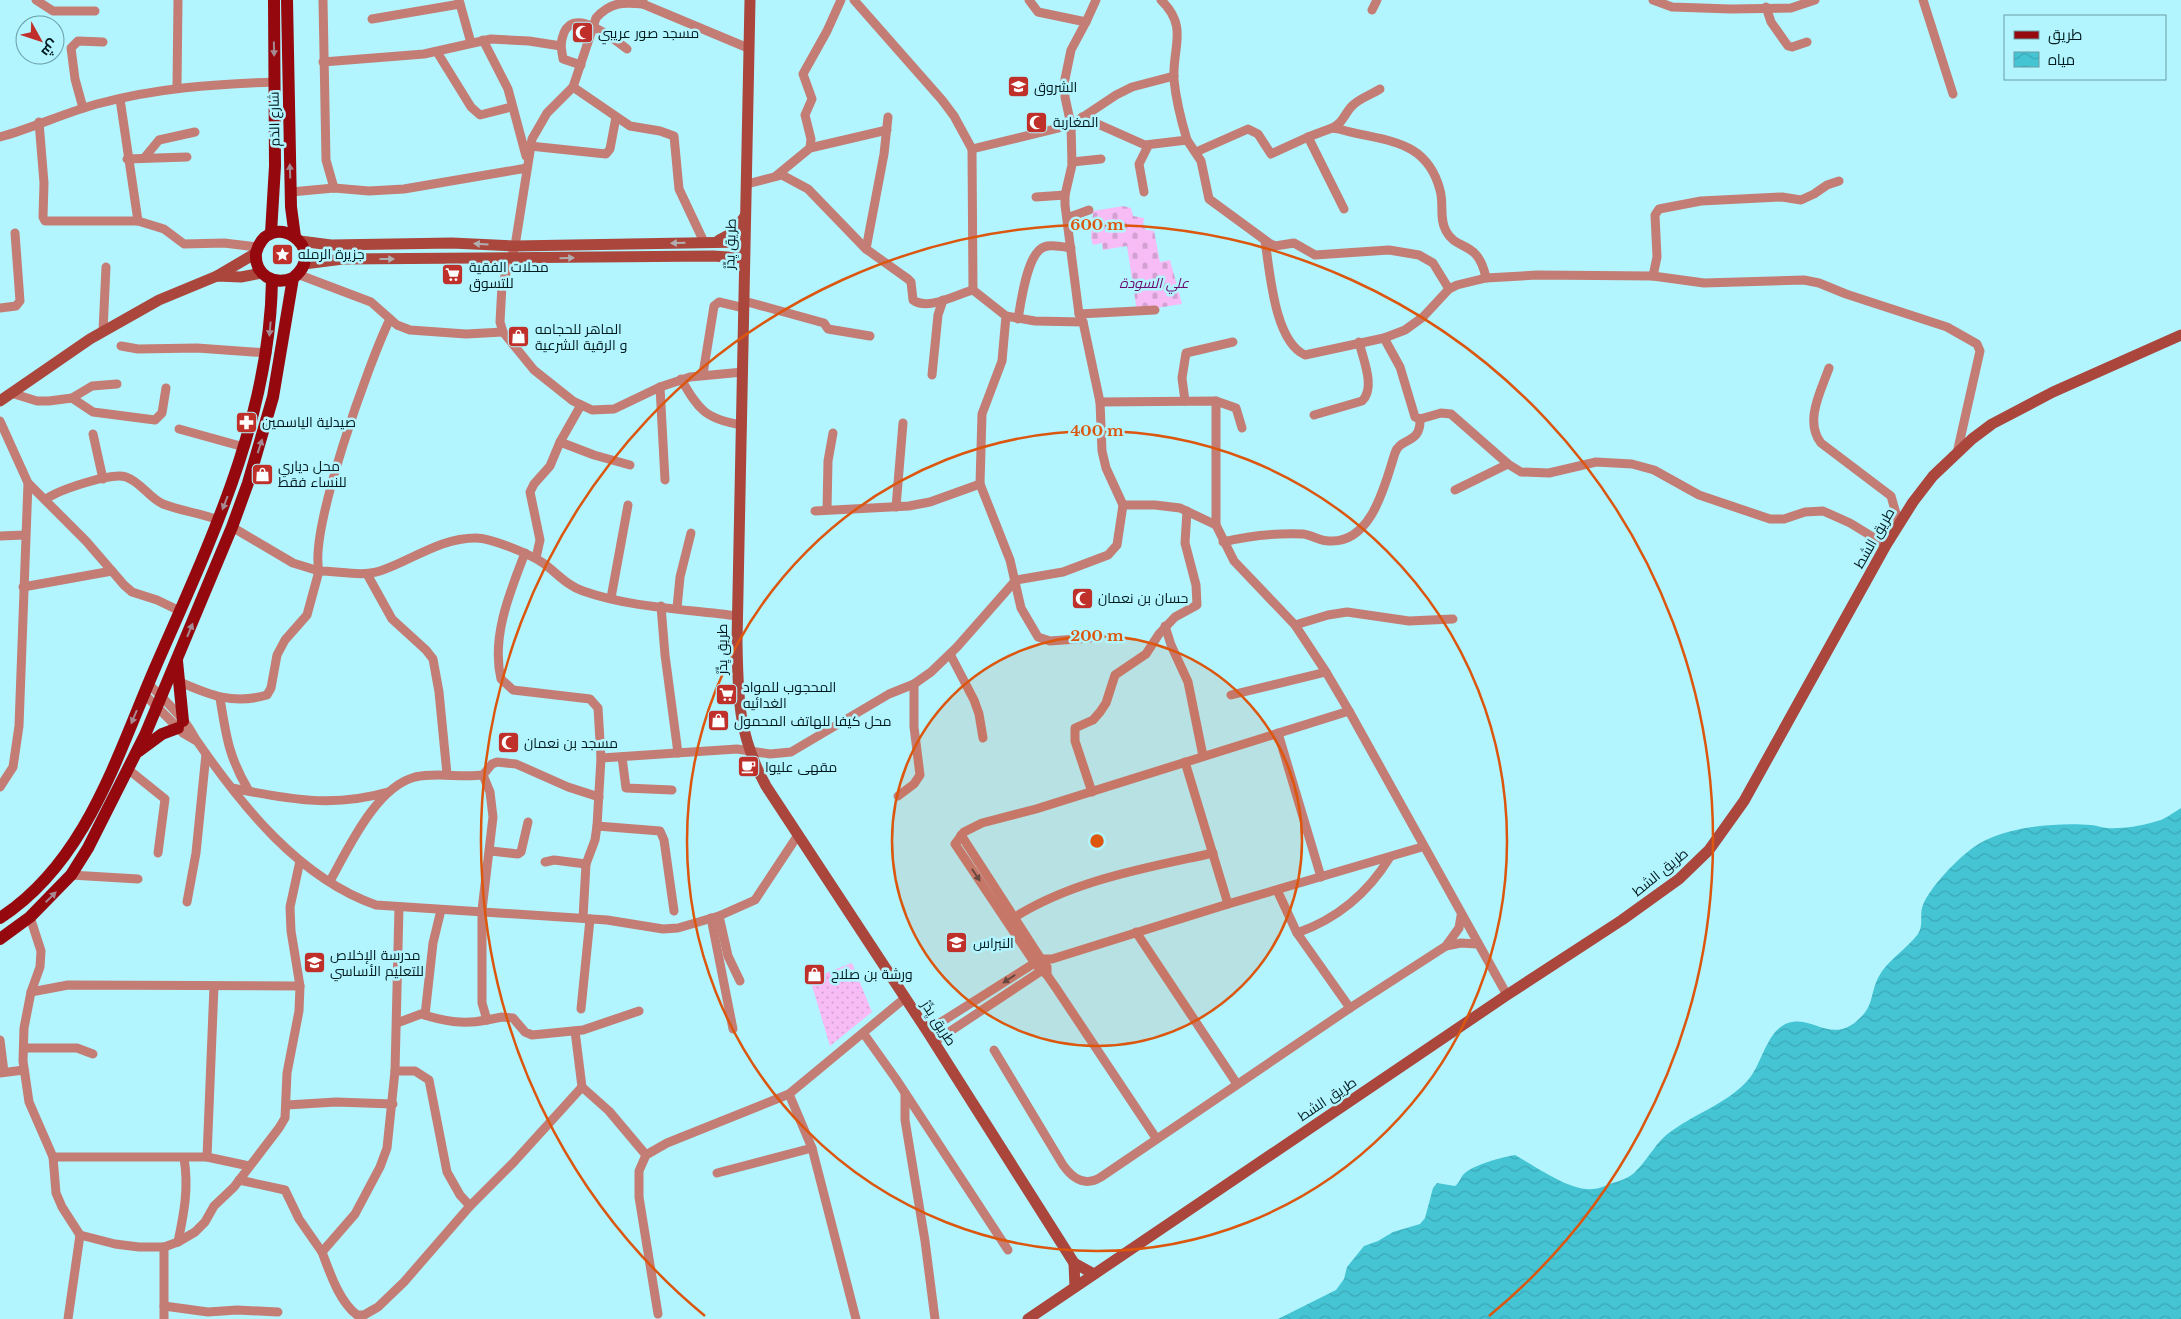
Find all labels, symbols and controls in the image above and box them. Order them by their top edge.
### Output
north arrow [15,15,65,65]
legend [2004,15,2166,80]
mosque icon: مسجد صور عريبي [570,21,594,45]
place label: مسجد صور عريبي [598,24,699,45]
text: طريق [2048,25,2082,45]
text: ش [37,36,63,61]
one-way arrow [270,41,278,57]
text: مياه [2048,50,2075,69]
school or university icon: الشروق [1006,75,1030,99]
place label: الشروق [1034,78,1077,96]
street label: شارع الدَم [265,91,284,147]
mosque icon: المغاربة [1025,110,1049,134]
place label: المغاربة [1053,113,1099,131]
one-way arrow [286,163,294,179]
text: 600 m [1070,215,1124,234]
street label: طريق يِدِّرْ [720,218,740,271]
one-way arrow [670,239,686,247]
one-way arrow [472,240,488,248]
place icon: جزيرة الرمله [270,242,294,266]
place label: جزيرة الرمله [298,245,364,263]
one-way arrow [559,254,575,262]
one-way arrow [379,255,395,263]
place label: محلات الفقية للتسوق [469,258,549,292]
supermarket icon: محلات الفقية للتسوق [441,263,465,287]
park label: علي السودة [1119,274,1189,295]
place label: الماهر للحجامه و الرقية الشرعية [535,320,627,354]
one-way arrow [265,321,273,337]
shop icon: الماهر للحجامه و الرقية الشرعية [507,325,531,349]
pharmacy icon: صيدلية الياسمين [234,410,258,434]
place label: صيدلية الياسمين [262,413,356,431]
text: 400 m [1070,421,1124,440]
one-way arrow [257,438,265,453]
place label: محل دياري للنساء فقط [278,457,347,491]
shop icon: محل دياري للنساء فقط [250,462,274,486]
one-way arrow [221,495,228,510]
street label: طريق الشط [1849,505,1899,571]
mosque icon: حسان بن نعمان [1070,586,1094,610]
place label: حسان بن نعمان [1098,589,1188,607]
one-way arrow [186,623,194,637]
street label: طريق يِدِّرْ [713,624,731,675]
text: 200 m [1071,626,1124,645]
place label: المحجوب للمواد الغدائيه [743,678,836,712]
supermarket icon: المحجوب للمواد الغدائيه [715,683,739,707]
shop icon: محل كيفا للهاتف المحمول [706,709,730,733]
one-way arrow [130,710,138,724]
place label: محل كيفا للهاتف المحمول [734,712,892,730]
mosque icon: مسجد بن نعمان [496,731,520,755]
place label: مسجد بن نعمان [524,734,618,752]
cafe icon: مقهى عليوا [737,755,761,779]
place label: مقهى عليوا [765,758,837,776]
centre of rings [1088,832,1106,850]
street label: طريق الشط [1628,844,1692,900]
one-way arrow [971,869,981,882]
one-way arrow [45,891,57,903]
school or university icon: النبراس [945,931,969,955]
place label: النبراس [973,934,1014,952]
place label: مدرسة الإخلاص للتعليم الأساسي [330,946,424,982]
school or university icon: مدرسة الإخلاص للتعليم الأساسي [302,951,326,975]
shop icon: ورشة بن صلاح [803,962,827,986]
place label: ورشة بن صلاح [831,965,913,983]
one-way arrow [1002,975,1016,984]
street label: طريق يِدِّرْ [917,996,960,1049]
street label: طريق الشط [1294,1073,1360,1125]

